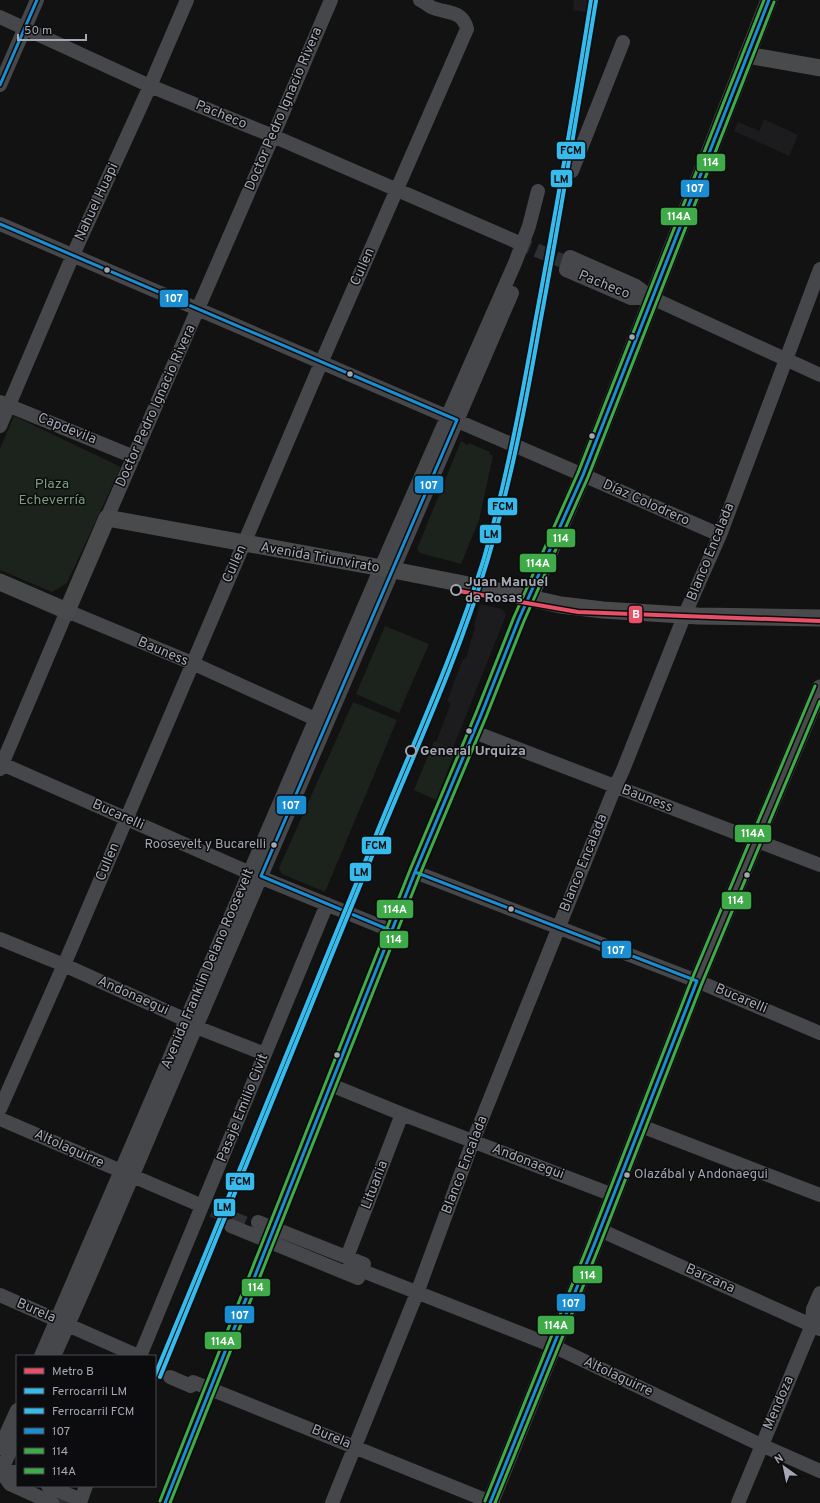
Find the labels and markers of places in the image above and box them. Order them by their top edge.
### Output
unlabelled marker [102,265,112,275]
unlabelled marker [627,332,637,342]
unlabelled marker [345,369,355,379]
unlabelled marker [587,431,597,441]
place label: Juan Manuel de Rosas [465,574,548,607]
marker: Juan Manuel de Rosas [450,584,462,596]
unlabelled marker [464,726,474,736]
place label: General Urquiza [420,743,526,760]
marker: General Urquiza [405,745,417,757]
place label: Roosevelt y Bucarelli [145,837,266,853]
marker: Roosevelt y Bucarelli [269,840,279,850]
unlabelled marker [742,870,752,880]
unlabelled marker [506,904,516,914]
unlabelled marker [332,1050,342,1060]
place label: Olazábal y Andonaegui [634,1167,768,1183]
marker: Olazábal y Andonaegui [622,1170,632,1180]

